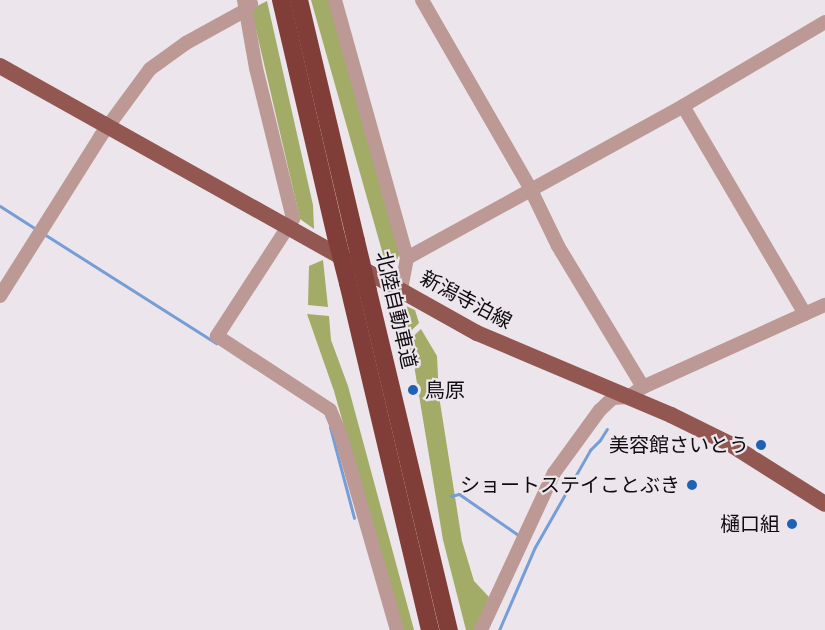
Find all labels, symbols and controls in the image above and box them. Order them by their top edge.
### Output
street label: 北陸自動車道 [371,249,421,371]
street label: 新潟寺泊線 [416,266,516,334]
place label: 鳥原 [425,378,465,402]
marker: 鳥原 [406,383,420,397]
place label: 美容館さいとう [609,433,749,457]
marker: 美容館さいとう [754,438,768,452]
place label: ショートステイことぶき [460,473,680,497]
marker: ショートステイことぶき [685,478,699,492]
place label: 樋口組 [720,512,780,536]
marker: 樋口組 [785,517,799,531]

